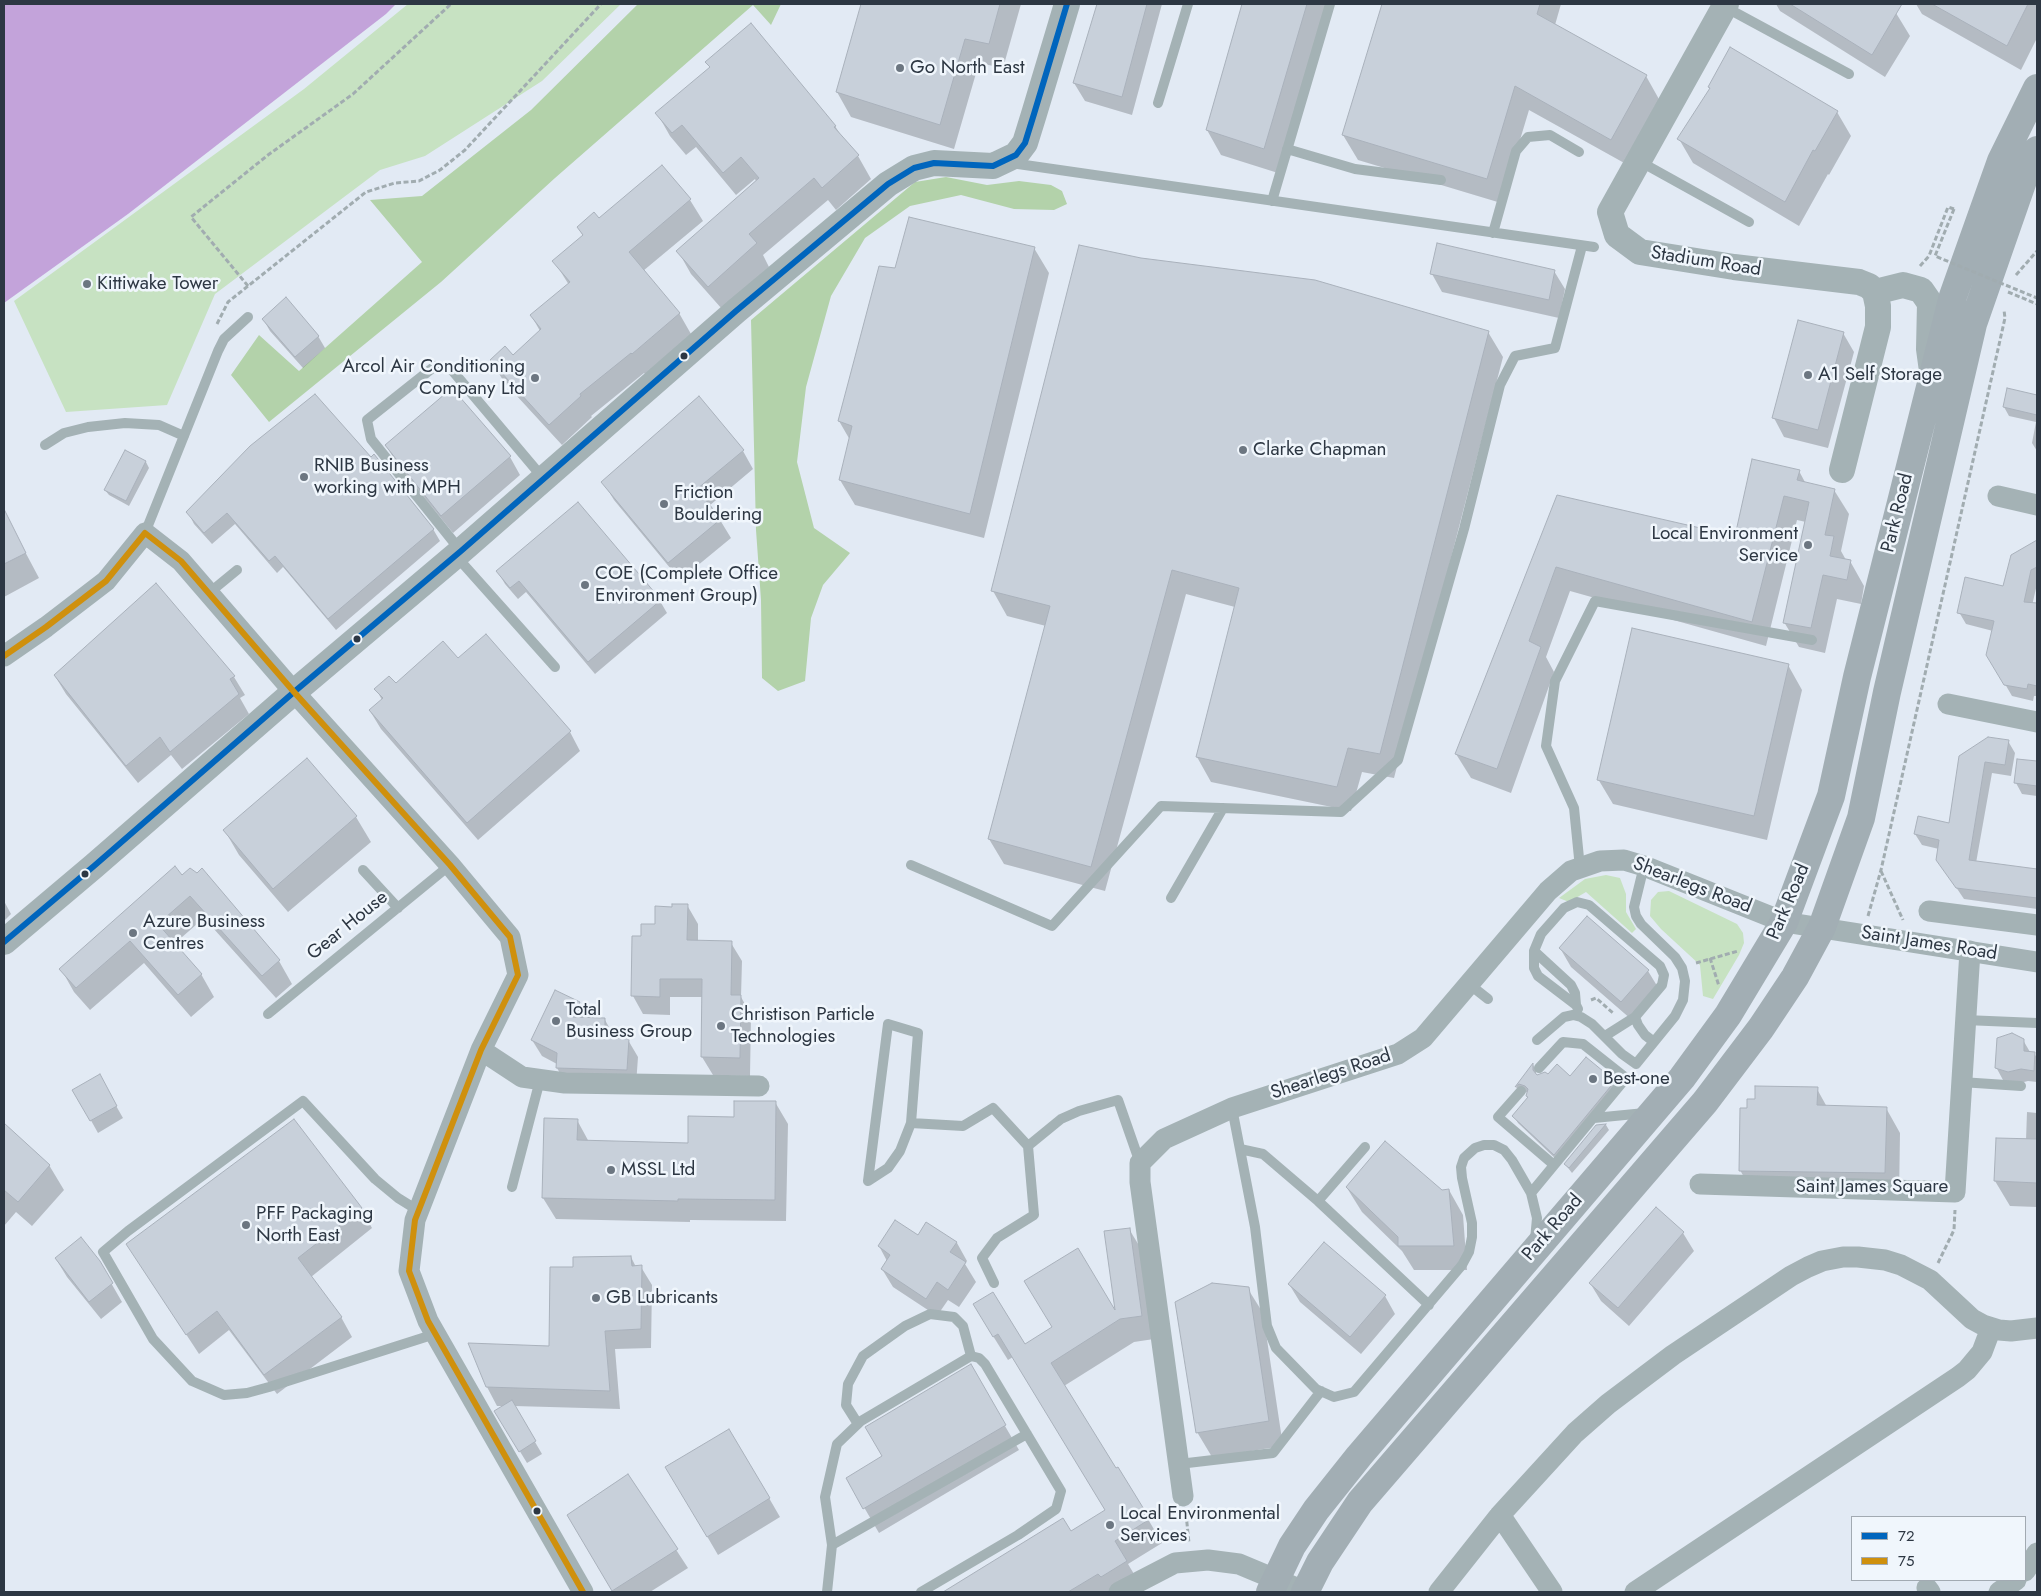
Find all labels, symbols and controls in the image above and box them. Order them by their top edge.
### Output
place label: Go North East [910,57,1024,79]
marker: Go North East [894,62,906,74]
street label: Stadium Road [1649,242,1763,282]
place label: Kittiwake Tower [97,273,218,295]
marker: Kittiwake Tower [81,278,93,290]
unlabelled marker [679,351,689,361]
place label: Arcol Air Conditioning Company Ltd [342,356,525,400]
place label: A1 Self Storage [1818,364,1942,386]
marker: A1 Self Storage [1802,369,1814,381]
marker: Arcol Air Conditioning Company Ltd [529,372,541,384]
place label: Clarke Chapman [1253,439,1386,461]
marker: Clarke Chapman [1237,444,1249,456]
place label: RNIB Business working with MPH [314,455,461,499]
marker: RNIB Business working with MPH [298,471,310,483]
street label: Park Road [1877,471,1919,555]
place label: Friction Bouldering [674,482,762,526]
marker: Friction Bouldering [658,498,670,510]
place label: Local Environment Service [1651,523,1798,567]
marker: Local Environment Service [1802,539,1814,551]
place label: COE (Complete Office Environment Group) [595,563,778,607]
marker: COE (Complete Office Environment Group) [579,579,591,591]
unlabelled marker [352,634,362,644]
street label: Shearlegs Road [1629,853,1755,919]
street label: Park Road [1763,860,1815,944]
unlabelled marker [80,869,90,879]
street label: Gear House [303,887,393,965]
place label: Azure Business Centres [143,911,265,955]
street label: Saint James Road [1859,922,1999,966]
marker: Azure Business Centres [127,927,139,939]
place label: Total Business Group [566,999,692,1043]
place label: Christison Particle Technologies [731,1004,875,1048]
marker: Total Business Group [550,1015,562,1027]
marker: Christison Particle Technologies [715,1020,727,1032]
street label: Shearlegs Road [1268,1045,1394,1105]
place label: Best-one [1603,1068,1670,1090]
marker: Best-one [1587,1073,1599,1085]
place label: MSSL Ltd [621,1159,695,1181]
marker: MSSL Ltd [605,1164,617,1176]
street label: Saint James Square [1796,1176,1948,1198]
street label: Park Road [1518,1190,1588,1266]
place label: PFF Packaging North East [256,1203,373,1247]
marker: PFF Packaging North East [240,1219,252,1231]
place label: GB Lubricants [606,1287,718,1309]
marker: GB Lubricants [590,1292,602,1304]
place label: Local Environmental Services [1120,1503,1280,1547]
unlabelled marker [532,1506,542,1516]
legend [1851,1516,2026,1581]
marker: Local Environmental Services [1104,1519,1116,1531]
text: 72 [1898,1525,1914,1547]
text: 75 [1898,1550,1914,1572]

